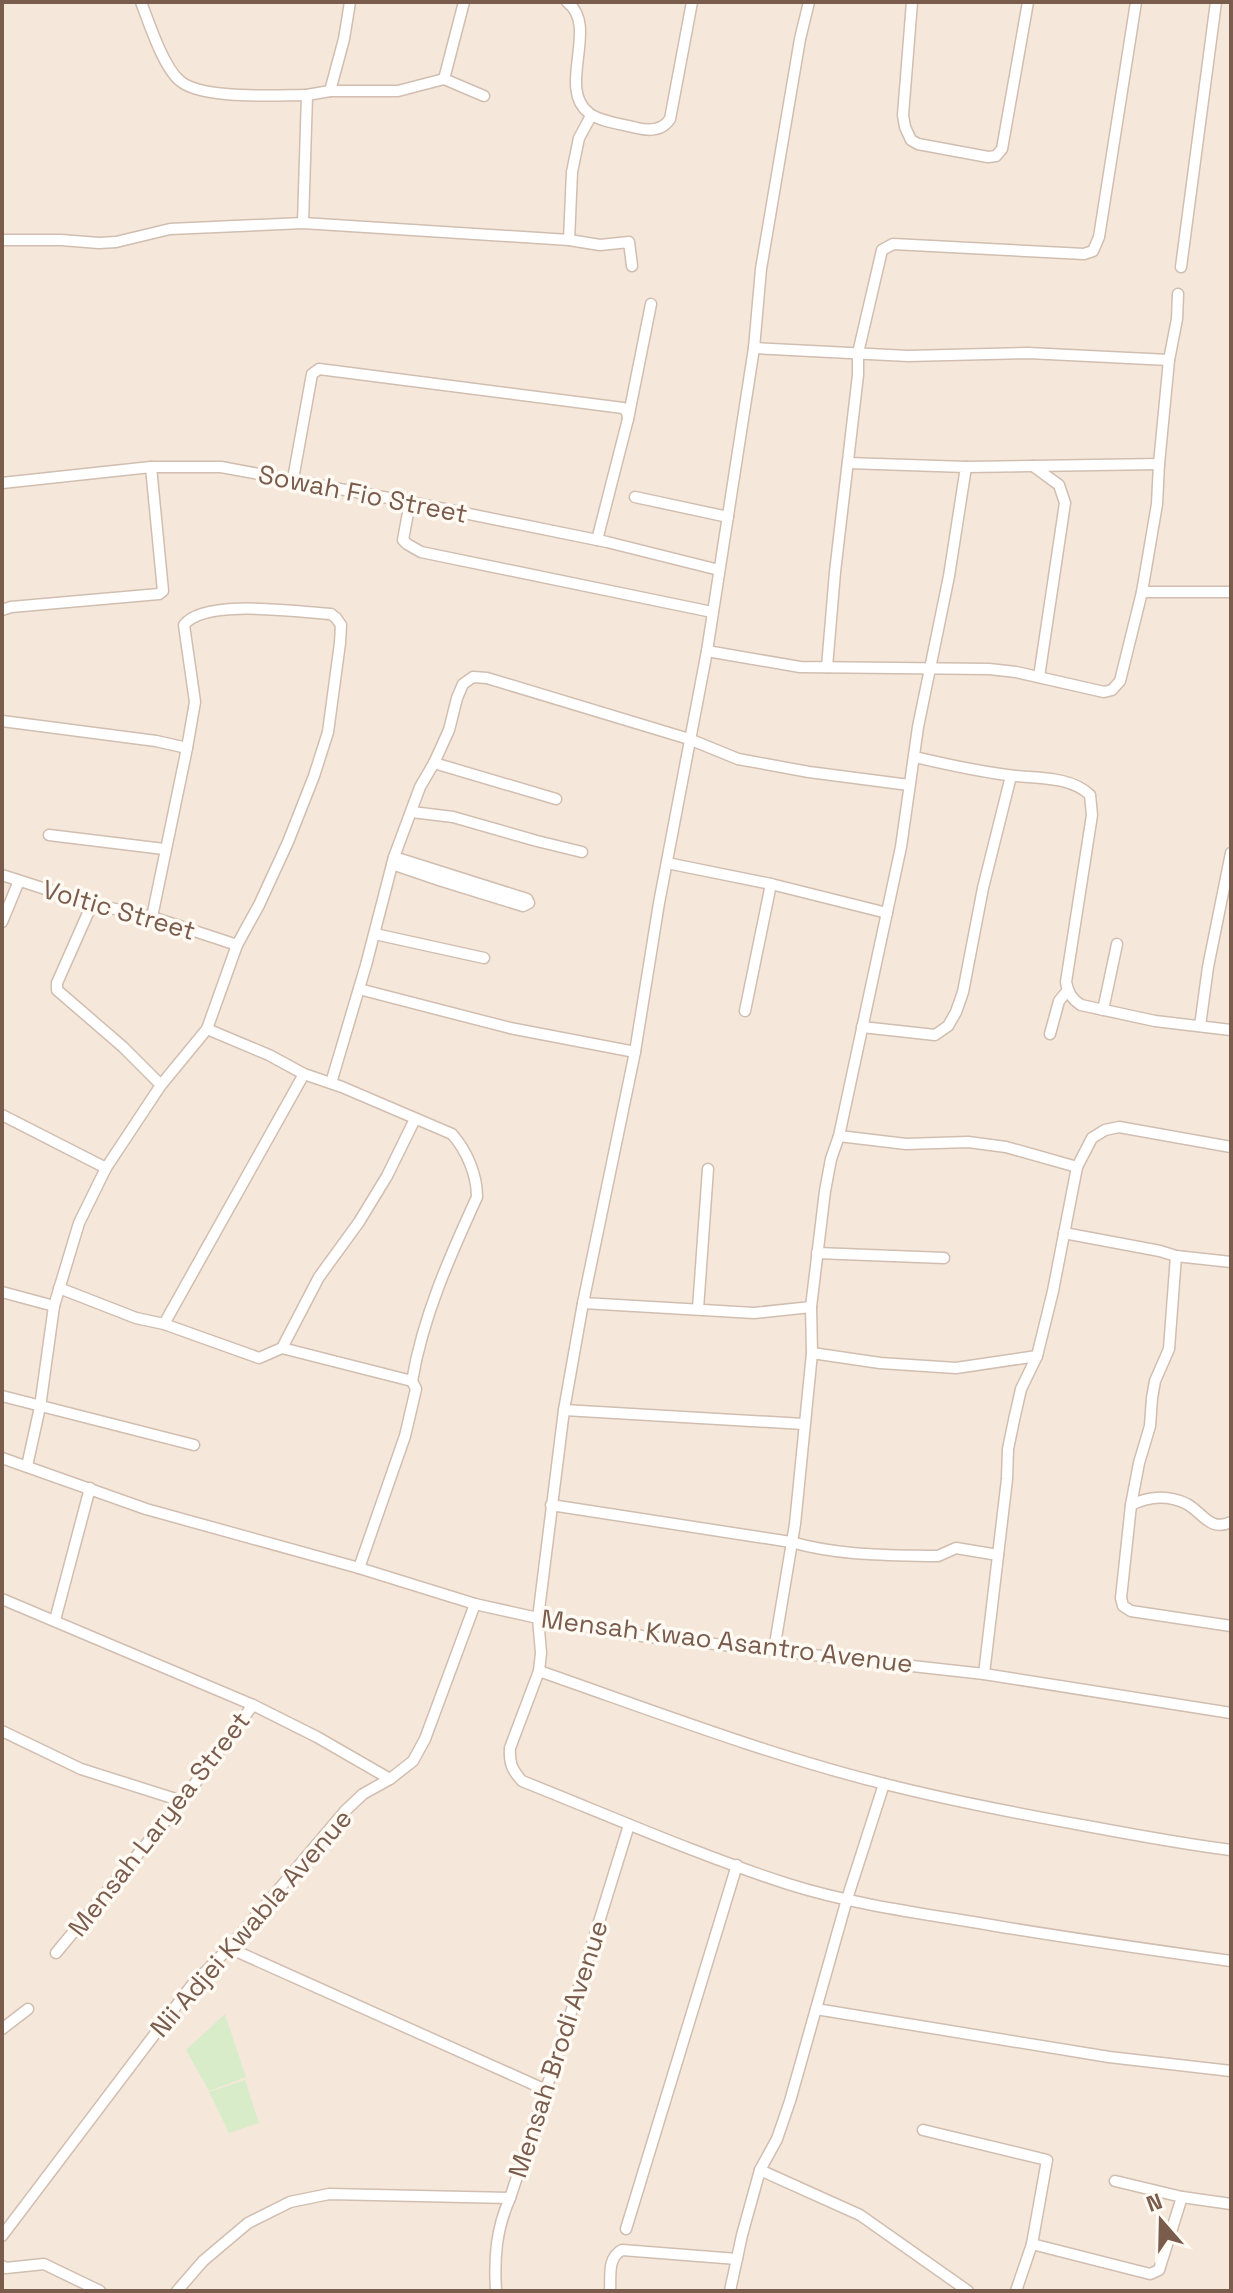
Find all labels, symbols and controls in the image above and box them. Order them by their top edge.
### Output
street label: Sowah Fio Street [255,457,471,531]
street label: Voltic Street [39,872,199,948]
street label: Mensah Kwao Asantro Avenue [539,1601,915,1681]
street label: Mensah Laryea Street [61,1705,257,1943]
street label: Nii Adjei Kwabla Avenue [143,1802,359,2044]
street label: Mensah Brodi Avenue [500,1916,616,2182]
north arrow [1121,2181,1201,2261]
text: N [1142,2187,1166,2218]

